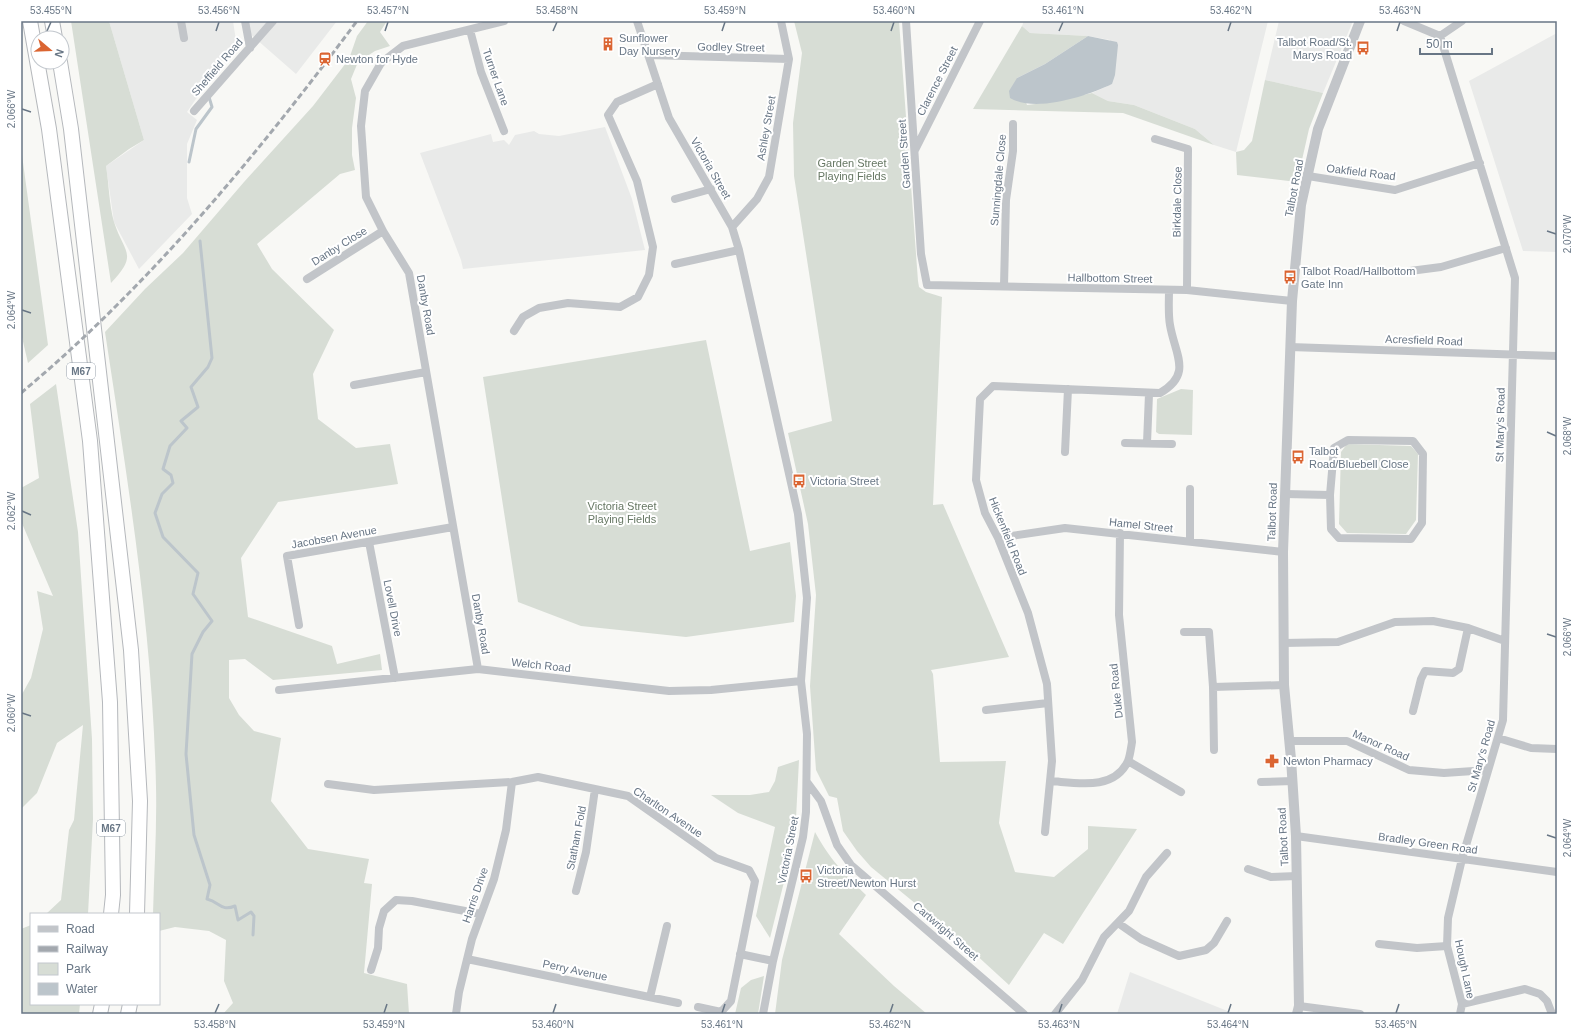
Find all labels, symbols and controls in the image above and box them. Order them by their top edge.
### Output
text: 53.455°N [30,5,72,16]
text: 53.456°N [198,5,240,16]
text: 53.457°N [367,5,409,16]
text: 53.458°N [536,5,578,16]
text: 53.459°N [704,5,746,16]
text: 53.460°N [873,5,915,16]
text: 53.461°N [1042,5,1084,16]
text: 53.462°N [1210,5,1252,16]
text: 53.463°N [1379,5,1421,16]
north arrow [30,30,70,70]
scale bar [1420,30,1492,56]
place label: Sunflower Day Nursery [619,32,681,57]
street label: Sheffield Road [189,36,245,98]
building icon: Sunflower Day Nursery [600,36,616,52]
place label: Talbot Road/St. Marys Road [1277,36,1352,61]
text: 50 m [1426,37,1453,51]
street label: Godley Street [697,40,765,54]
bus stop icon: Talbot Road/St. Marys Road [1355,40,1371,56]
street label: Clarence Street [914,44,960,118]
street label: Turner Lane [481,47,511,107]
text: N [52,48,66,59]
station icon: Newton for Hyde [317,51,333,67]
place label: Newton for Hyde [336,53,418,65]
text: 2.066°W [6,89,17,128]
street label: Ashley Street [754,95,778,161]
street label: Garden Street [896,119,912,189]
street label: Sunningdale Close [988,133,1008,227]
street label: Victoria Street [689,135,733,201]
park label: Garden Street Playing Fields [817,157,887,182]
street label: Talbot Road [1283,158,1305,218]
street label: Oakfield Road [1326,162,1396,182]
street label: Birkdale Close [1170,166,1184,238]
text: 2.070°W [1562,214,1573,253]
street label: Danby Close [309,224,369,268]
place label: Talbot Road/Hallbottom Gate Inn [1301,265,1415,290]
bus stop icon: Talbot Road/Hallbottom Gate Inn [1282,269,1298,285]
street label: Hallbottom Street [1067,271,1153,285]
street label: Danby Road [415,274,437,336]
text: 2.064°W [6,290,17,329]
street label: Acresfield Road [1385,333,1463,347]
road number: M67 [67,363,95,379]
street label: St Mary's Road [1493,387,1507,463]
text: 2.068°W [1562,416,1573,455]
place label: Talbot Road/Bluebell Close [1309,445,1409,470]
bus stop icon: Talbot Road/Bluebell Close [1290,449,1306,465]
bus stop icon: Victoria Street [791,473,807,489]
place label: Victoria Street [810,475,879,487]
street label: Talbot Road [1265,482,1279,542]
text: 2.062°W [6,491,17,530]
street label: Hickenfield Road [987,495,1029,577]
park label: Victoria Street Playing Fields [588,500,657,525]
street label: Hamel Street [1108,516,1174,534]
street label: Jacobsen Avenue [290,524,378,550]
street label: Lovell Drive [382,579,404,637]
street label: Danby Road [470,593,492,655]
text: 2.066°W [1562,617,1573,656]
street label: Welch Road [511,656,571,674]
street label: Duke Road [1107,663,1125,719]
text: 2.060°W [6,693,17,732]
street label: St Mary's Road [1465,718,1497,794]
street label: Manor Road [1351,727,1411,763]
pharmacy icon: Newton Pharmacy [1264,753,1280,769]
place label: Newton Pharmacy [1283,755,1373,767]
street label: Charlton Avenue [631,784,705,840]
street label: Statham Fold [564,805,588,871]
street label: Talbot Road [1275,807,1291,867]
street label: Victoria Street [776,815,800,885]
text: 2.064°W [1562,818,1573,857]
road number: M67 [97,820,125,836]
street label: Bradley Green Road [1378,830,1478,856]
place label: Victoria Street/Newton Hurst [817,864,916,889]
street label: Harris Drive [460,866,490,924]
bus stop icon: Victoria Street/Newton Hurst [798,868,814,884]
street label: Cartwright Street [911,899,981,963]
legend [30,913,160,1005]
text: Road [66,922,95,936]
street label: Hough Lane [1453,938,1477,1000]
text: Railway [66,942,108,956]
street label: Perry Avenue [542,957,608,983]
text: Park [66,962,92,976]
text: Water [66,982,98,996]
text: 53.458°N [194,1019,236,1030]
text: 53.459°N [363,1019,405,1030]
text: 53.460°N [532,1019,574,1030]
text: 53.461°N [701,1019,743,1030]
text: 53.462°N [869,1019,911,1030]
text: 53.463°N [1038,1019,1080,1030]
text: 53.464°N [1207,1019,1249,1030]
text: 53.465°N [1375,1019,1417,1030]

